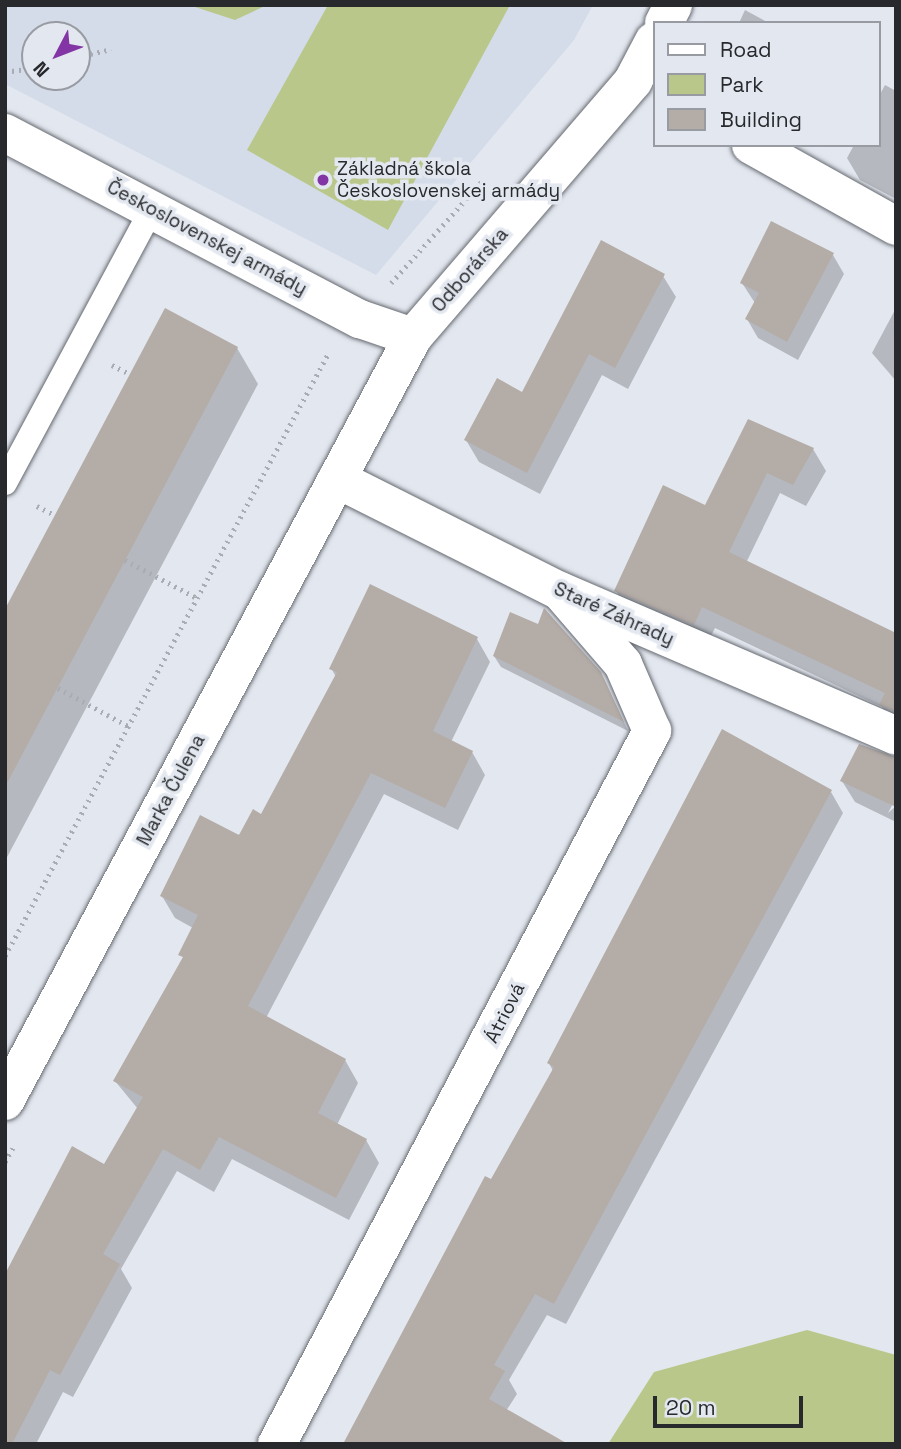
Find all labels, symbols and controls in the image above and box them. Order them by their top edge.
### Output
north arrow [21,21,91,91]
legend [652,21,880,147]
text: Road [720,36,772,63]
text: N [28,56,55,82]
text: Park [720,71,764,98]
text: Building [720,106,802,133]
place label: Základná škola Československej armády [337,158,560,202]
marker: Základná škola Československej armády [315,172,331,188]
street label: Československej armády [103,176,311,300]
street label: Odborárska [427,223,513,317]
street label: Staré Záhrady [550,577,678,651]
street label: Marka Čulena [132,731,210,849]
street label: Átriová [480,979,530,1047]
scale bar [656,1382,806,1426]
text: 20 m [666,1394,716,1421]

